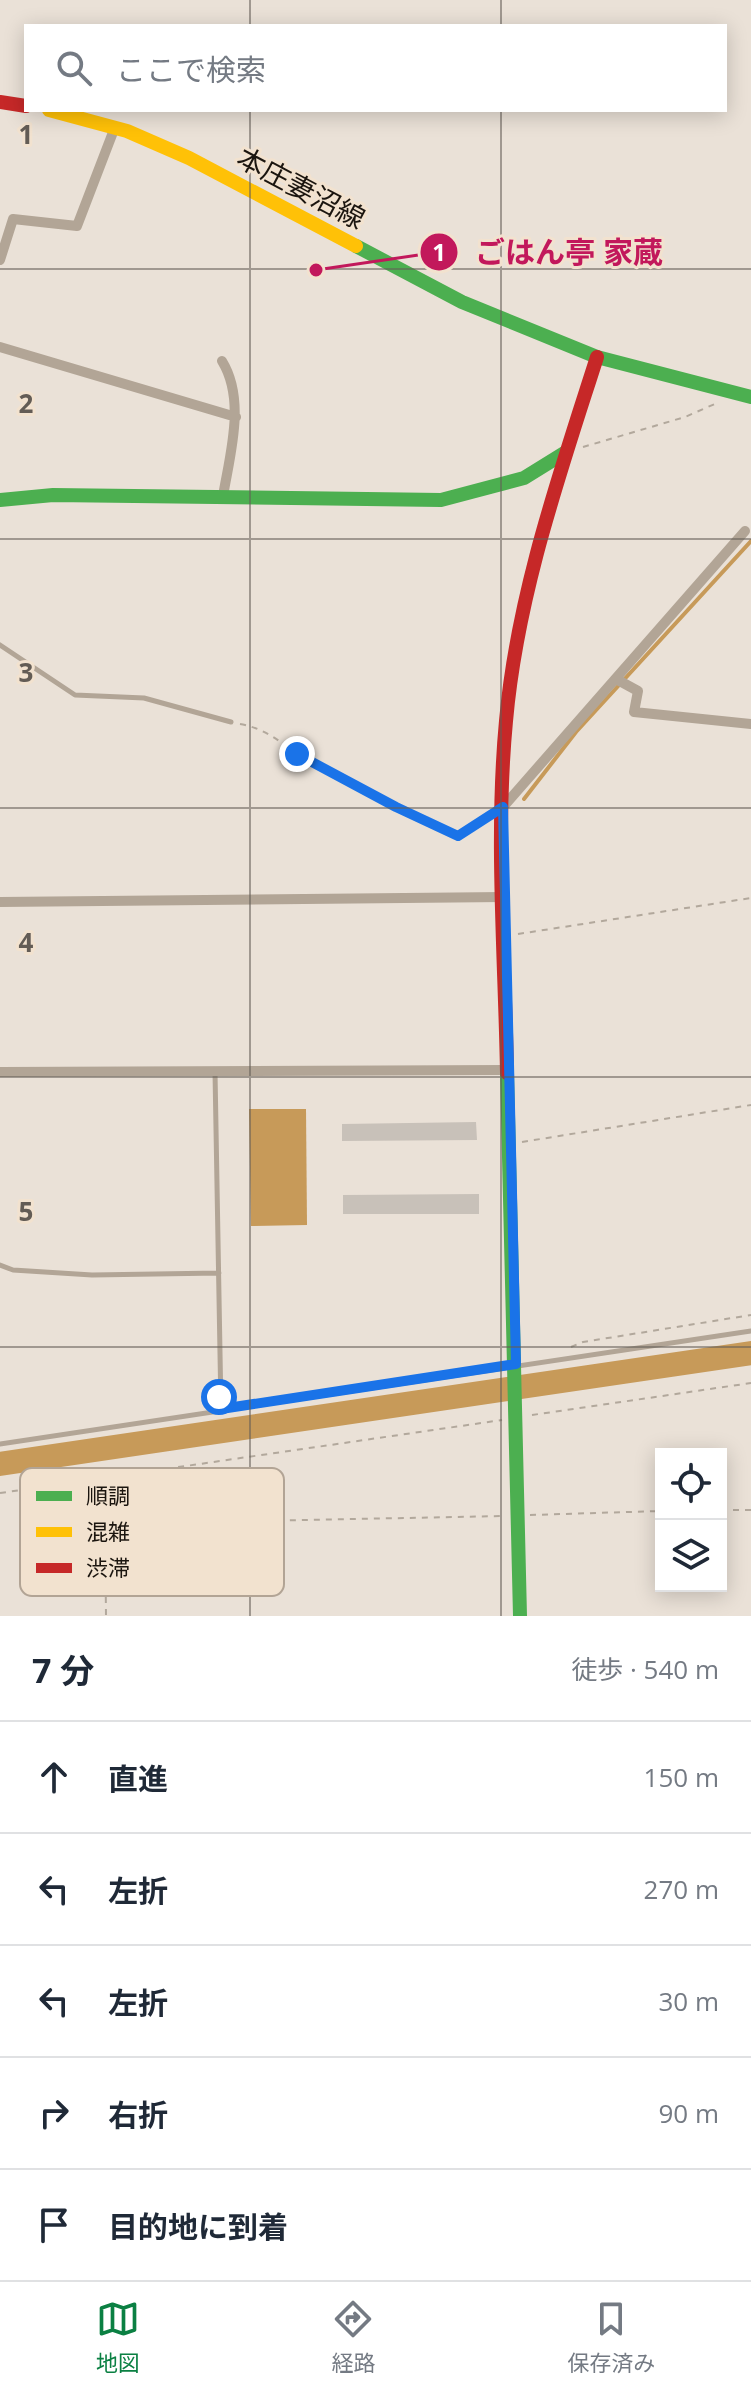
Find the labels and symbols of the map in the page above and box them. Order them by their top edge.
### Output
text: 1 [19,116,33,152]
street label: 本庄妻沼線 [231,137,372,237]
callout: ごはん亭 家蔵 [419,225,678,279]
text: ごはん亭 家蔵 [475,231,663,272]
text: 1 [432,235,446,268]
text: 2 [19,385,34,421]
text: 3 [19,654,33,690]
route end [279,736,315,772]
text: 4 [19,924,34,960]
text: 5 [19,1193,33,1229]
route start [201,1379,237,1415]
legend [20,1468,284,1596]
text: 順調 [86,1480,130,1510]
text: 混雑 [86,1516,130,1546]
text: 渋滞 [86,1552,130,1582]

